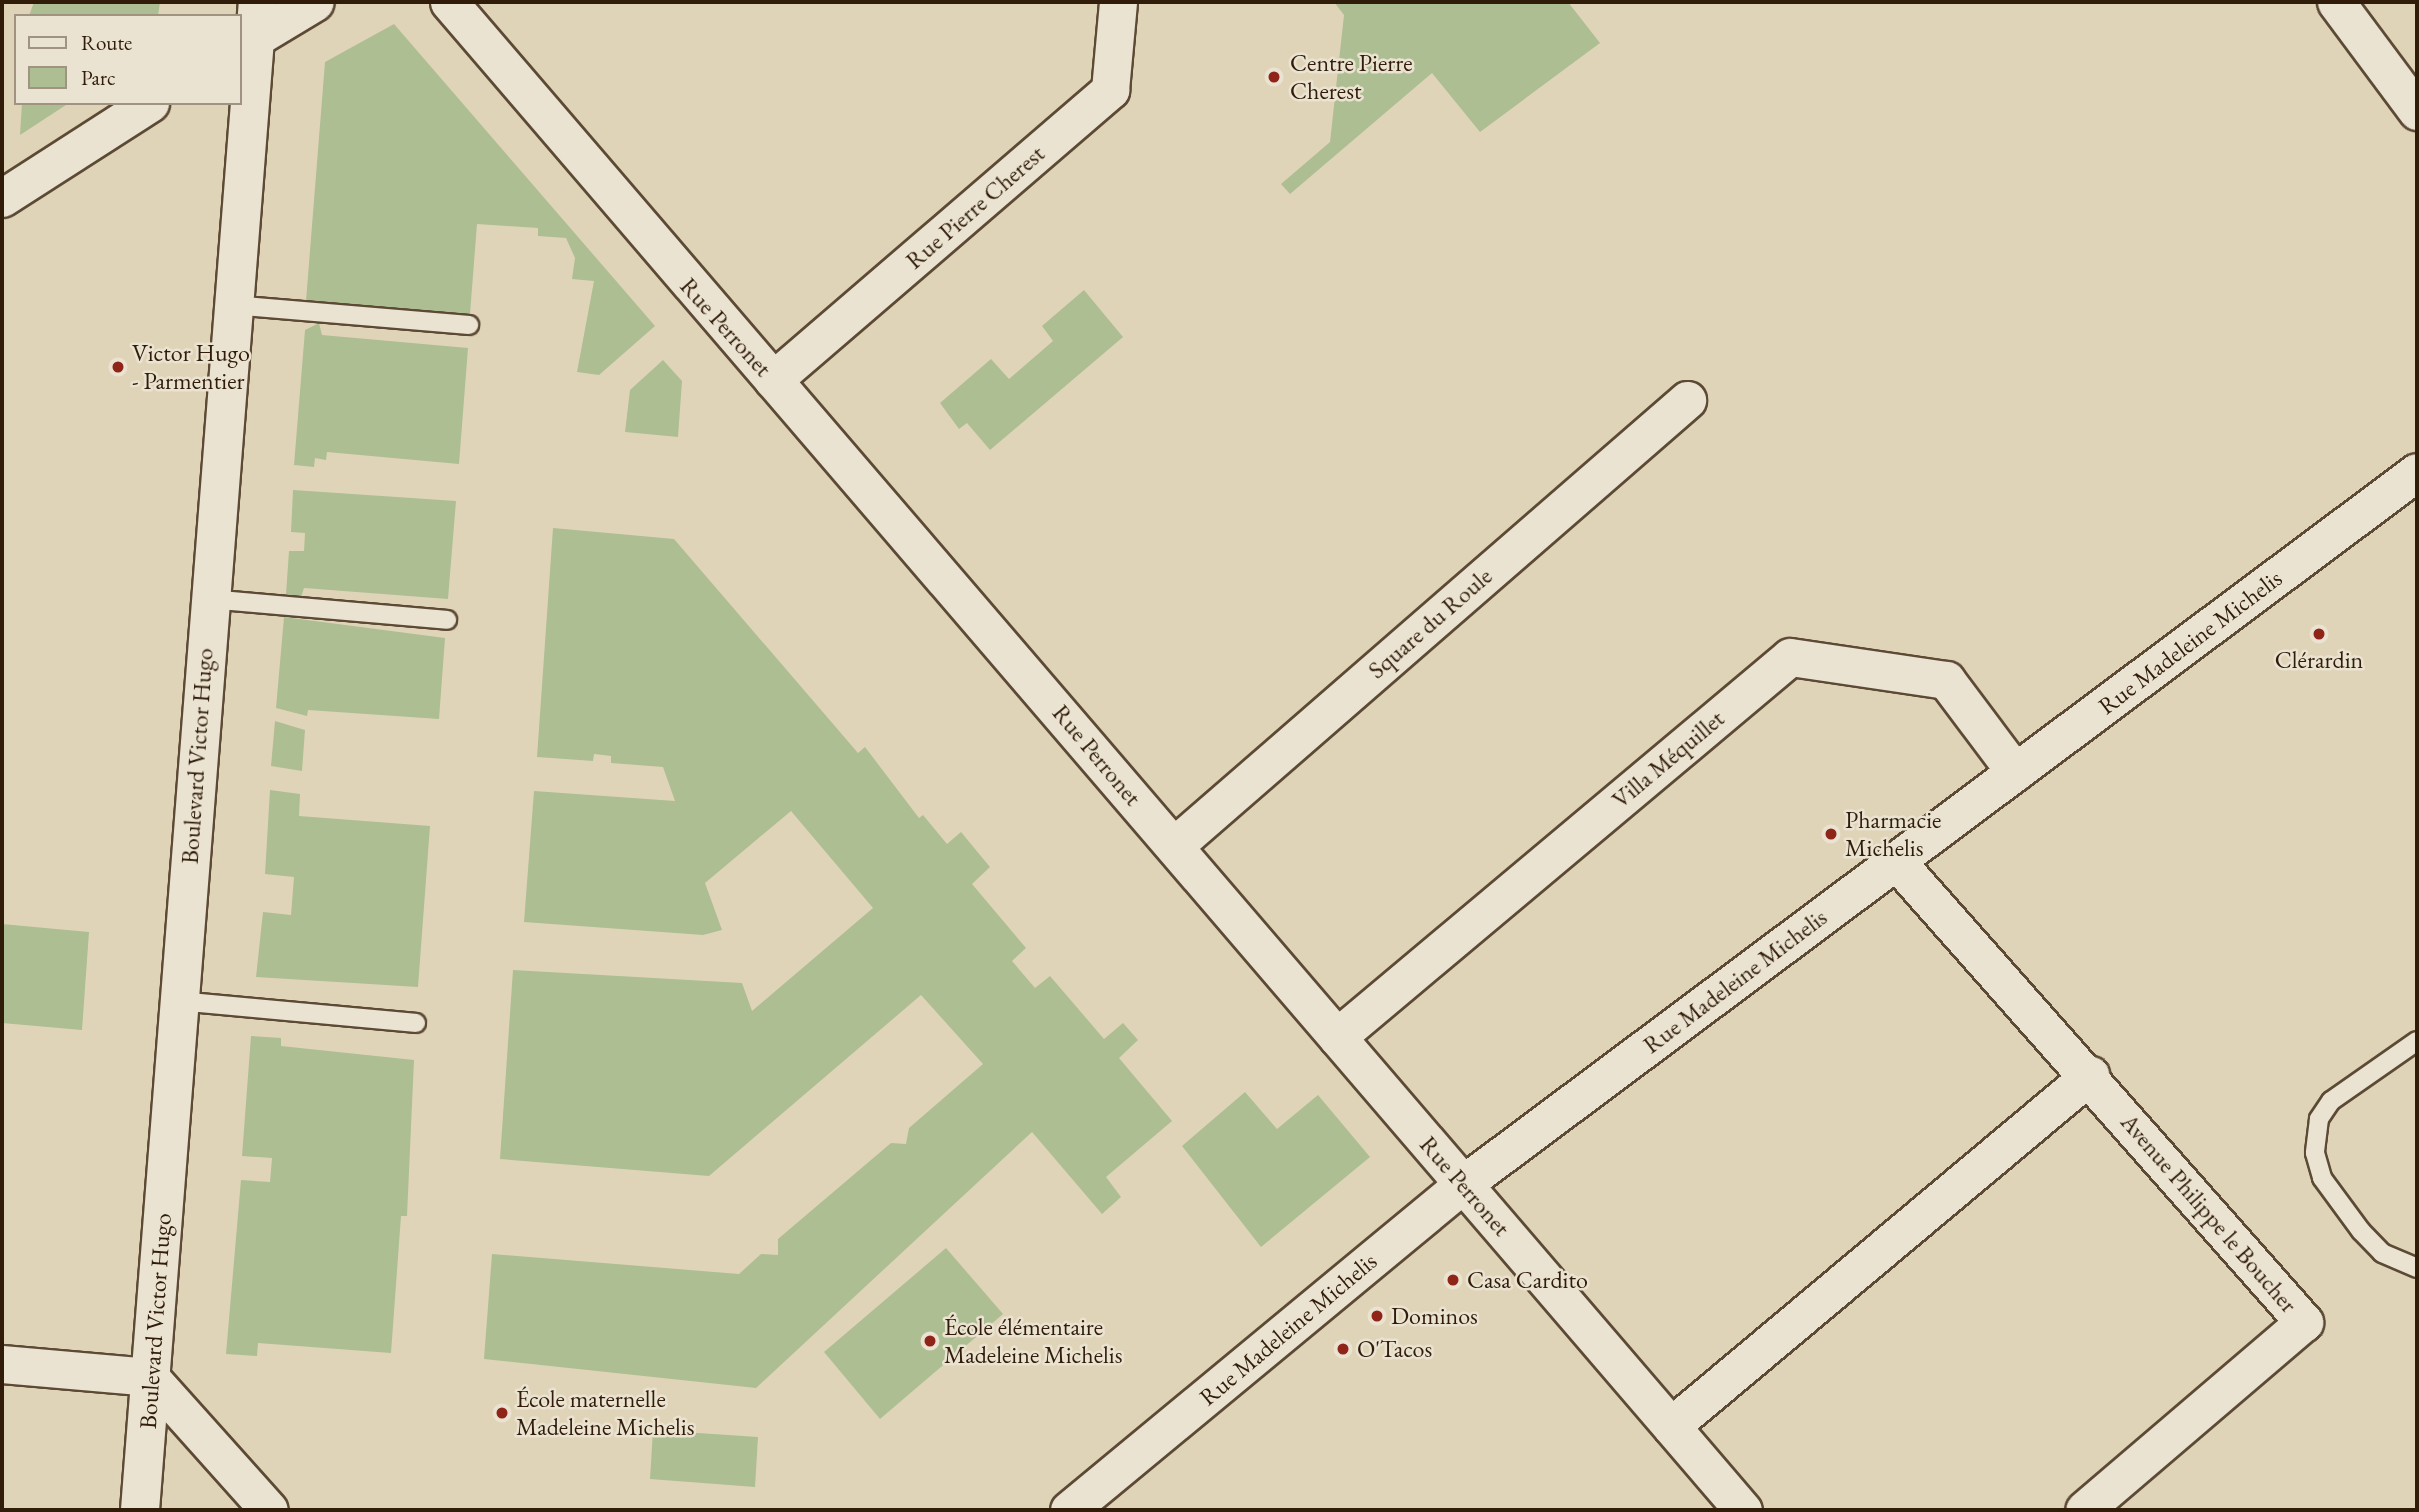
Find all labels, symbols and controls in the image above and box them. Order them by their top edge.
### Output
legend [14,14,242,105]
text: Route [81,29,132,56]
place label: Centre Pierre Cherest [1290,49,1413,105]
text: Parc [81,64,115,91]
marker: Centre Pierre Cherest [1264,67,1284,87]
street label: Rue Pierre Cherest [900,139,1050,275]
street label: Rue Perronet [674,272,778,382]
place label: Victor Hugo - Parmentier [132,339,250,395]
marker: Victor Hugo - Parmentier [110,359,126,375]
street label: Square du Roule [1362,561,1498,685]
street label: Rue Madeleine Michelis [2093,564,2287,720]
marker: Clérardin [2311,626,2327,642]
place label: Clérardin [2275,646,2363,674]
street label: Boulevard Victor Hugo [175,647,219,865]
street label: Rue Perronet [1046,699,1148,811]
street label: Villa Méquillet [1606,704,1730,814]
place label: Pharmacie Michelis [1845,806,1941,862]
marker: Pharmacie Michelis [1823,826,1839,842]
street label: Rue Madeleine Michelis [1638,903,1832,1059]
street label: Avenue Philippe le Boucher [2115,1108,2303,1318]
street label: Rue Perronet [1414,1130,1516,1242]
street label: Boulevard Victor Hugo [133,1212,177,1430]
street label: Rue Madeleine Michelis [1194,1247,1382,1411]
place label: Casa Cardito [1467,1266,1588,1294]
marker: Casa Cardito [1445,1272,1461,1288]
place label: Dominos [1391,1302,1478,1330]
marker: Dominos [1369,1308,1385,1324]
place label: École élémentaire Madeleine Michelis [944,1313,1122,1369]
marker: École élémentaire Madeleine Michelis [922,1333,938,1349]
place label: O'Tacos [1357,1335,1432,1363]
marker: O'Tacos [1335,1341,1351,1357]
place label: École maternelle Madeleine Michelis [516,1385,694,1441]
marker: École maternelle Madeleine Michelis [494,1405,510,1421]

